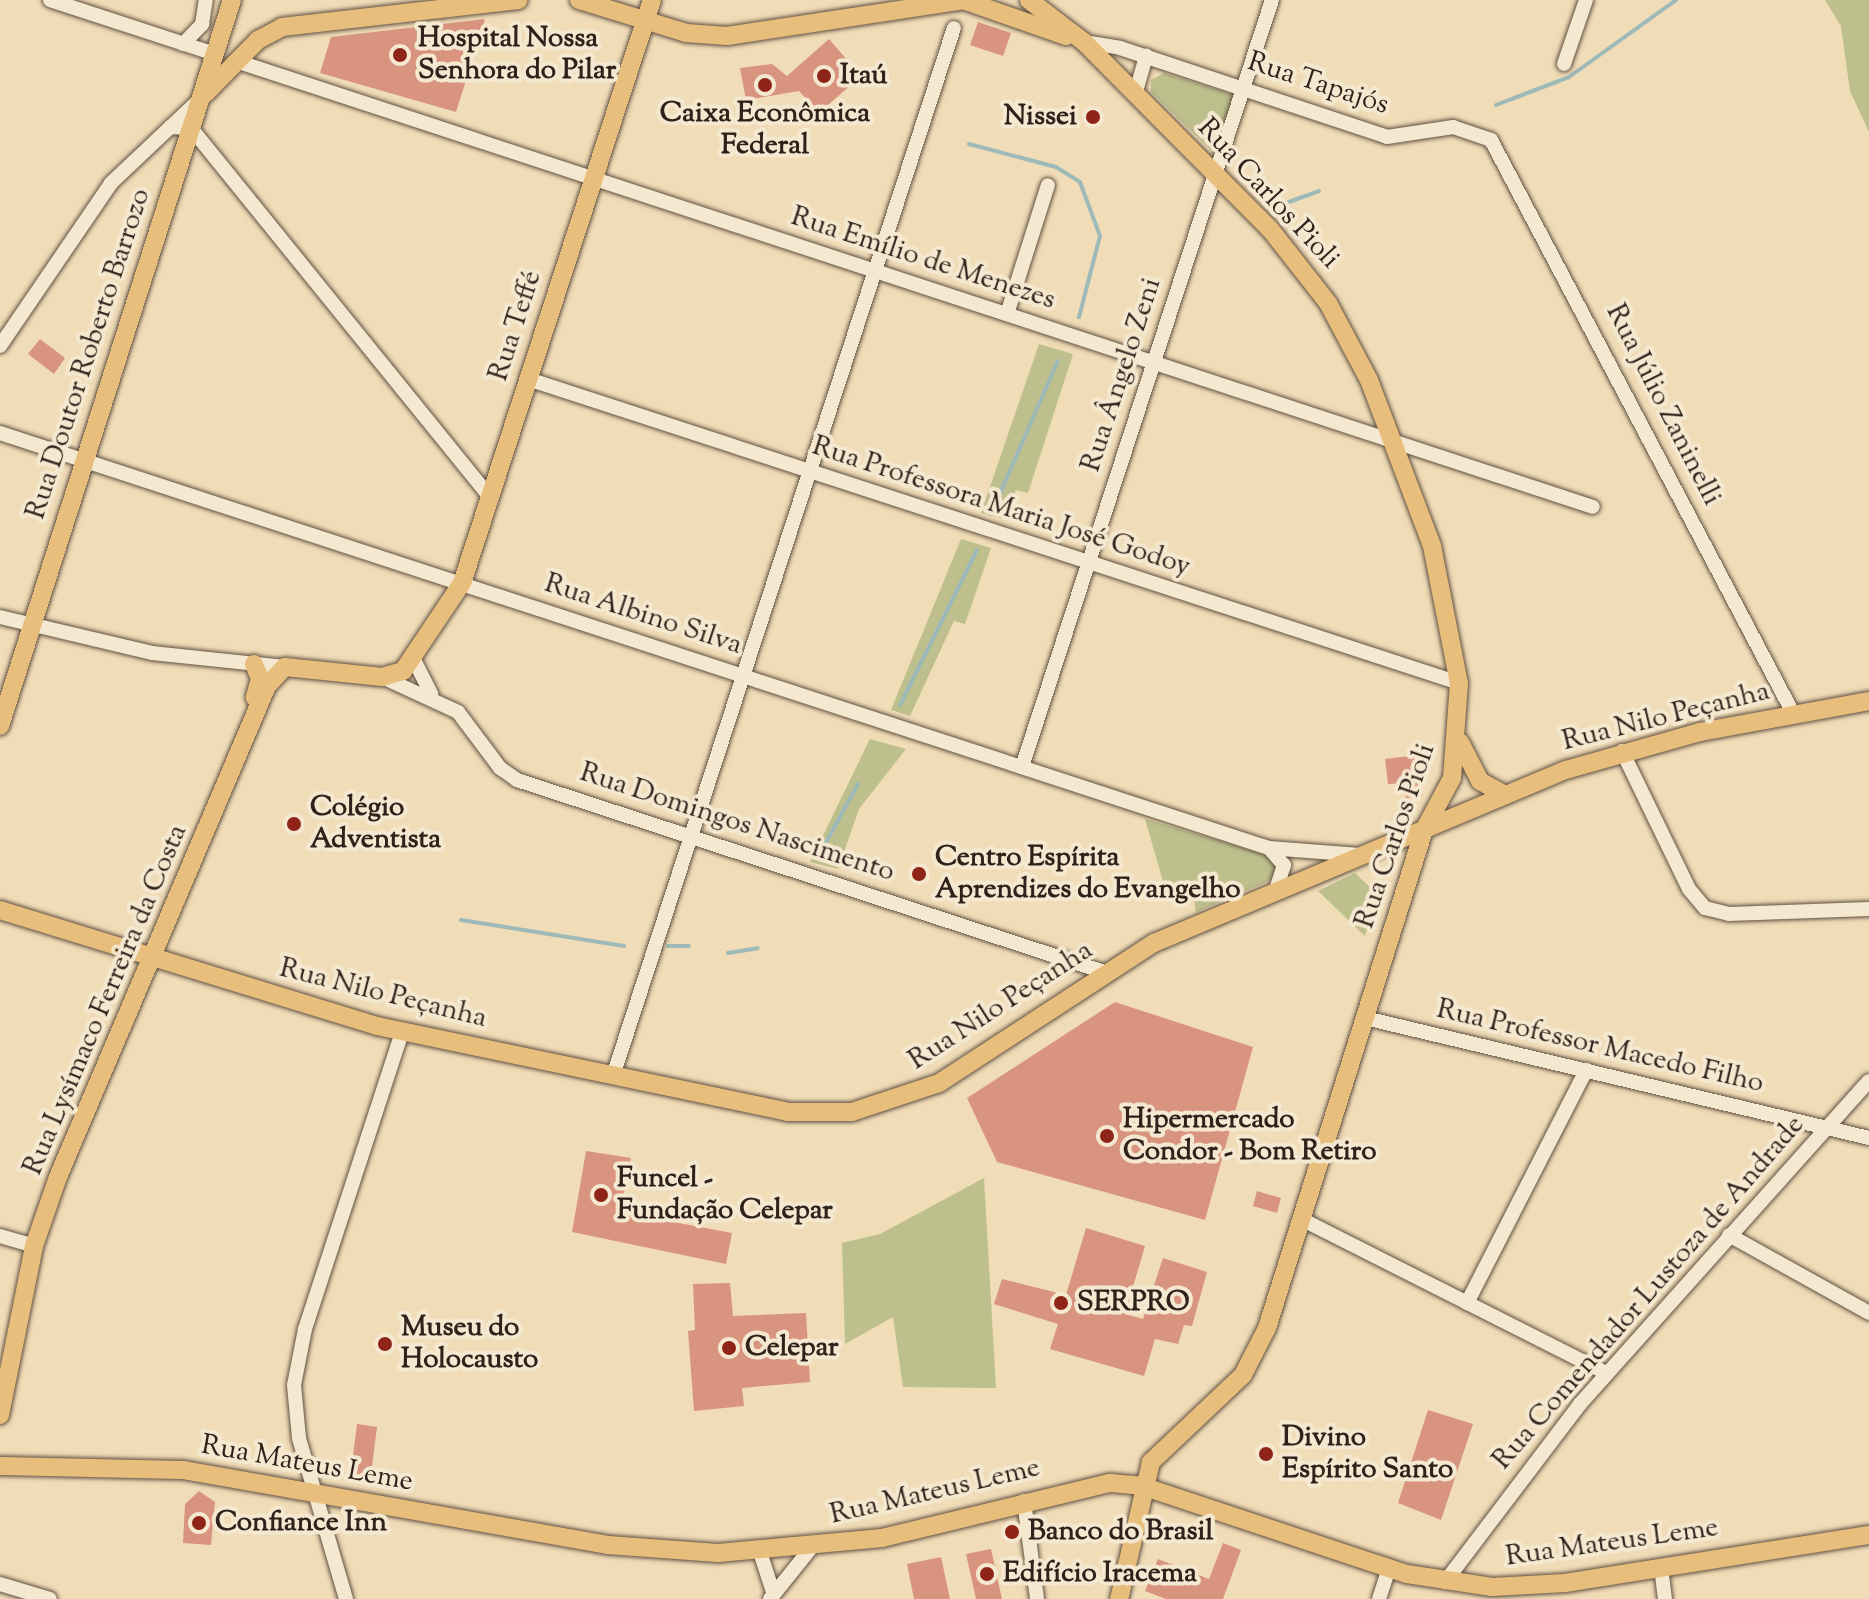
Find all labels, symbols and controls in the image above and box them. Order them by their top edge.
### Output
place label: Hospital Nossa Senhora do Pilar [418,22,616,88]
marker: Hospital Nossa Senhora do Pilar [389,44,411,66]
street label: Rua Tapajós [1243,45,1393,123]
place label: Itaú [840,59,887,93]
marker: Itaú [815,67,833,85]
marker: Caixa Econômica Federal [756,76,774,94]
place label: Caixa Econômica Federal [660,97,870,163]
place label: Nissei [1004,100,1077,134]
marker: Nissei [1084,108,1102,126]
street label: Rua Carlos Pioli [1190,112,1346,276]
street label: Rua Doutor Roberto Barrozo [20,184,158,524]
street label: Rua Emílio de Menezes [787,200,1059,318]
street label: Rua Teffé [482,267,550,385]
street label: Rua Ângelo Zeni [1075,274,1169,476]
street label: Rua Júlio Zaninelli [1598,299,1728,511]
street label: Rua Professora Maria José Godoy [808,430,1194,584]
street label: Rua Albino Silva [540,567,746,663]
street label: Rua Nilo Peçanha [1559,675,1773,759]
street label: Rua Carlos Pioli [1349,739,1443,933]
street label: Rua Domingos Nascimento [575,756,899,890]
place label: Colégio Adventista [310,791,441,857]
marker: Colégio Adventista [285,815,303,833]
street label: Rua Lysímaco Ferreira da Costa [17,820,195,1180]
place label: Centro Espírita Aprendizes do Evangelho [935,841,1240,907]
marker: Centro Espírita Aprendizes do Evangelho [910,865,928,883]
street label: Rua Nilo Peçanha [903,934,1099,1078]
street label: Rua Nilo Peçanha [276,952,490,1036]
street label: Rua Professor Macedo Filho [1433,993,1767,1101]
place label: Hipermercado Condor - Bom Retiro [1123,1103,1377,1169]
street label: Rua Comendador Lustoza de Andrade [1486,1109,1812,1477]
marker: Hipermercado Condor - Bom Retiro [1098,1127,1116,1145]
place label: Funcel - Fundação Celepar [617,1162,833,1228]
marker: Funcel - Fundação Celepar [592,1186,610,1204]
place label: SERPRO [1077,1286,1190,1320]
marker: SERPRO [1052,1294,1070,1312]
place label: Museu do Holocausto [401,1311,538,1377]
place label: Celepar [745,1331,839,1365]
marker: Museu do Holocausto [376,1335,394,1353]
marker: Celepar [720,1339,738,1357]
place label: Divino Espírito Santo [1282,1421,1453,1487]
street label: Rua Mateus Leme [199,1429,415,1499]
marker: Divino Espírito Santo [1257,1445,1275,1463]
street label: Rua Mateus Leme [827,1452,1043,1532]
place label: Confiance Inn [215,1506,387,1540]
street label: Rua Mateus Leme [1504,1511,1720,1575]
marker: Confiance Inn [190,1514,208,1532]
place label: Banco do Brasil [1028,1515,1213,1549]
marker: Banco do Brasil [1003,1523,1021,1541]
place label: Edifício Iracema [1003,1557,1197,1591]
marker: Edifício Iracema [978,1565,996,1583]

